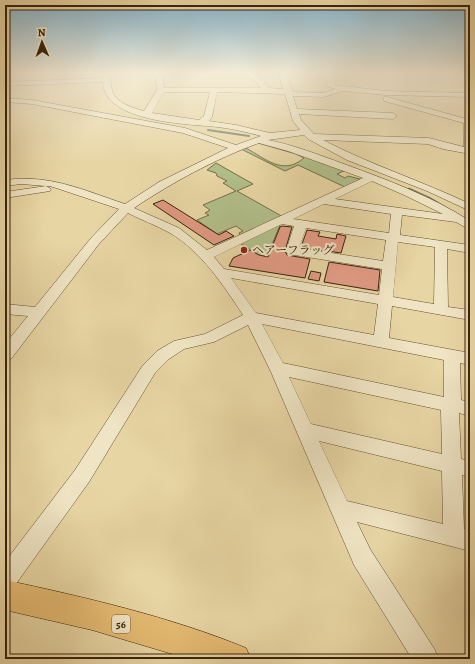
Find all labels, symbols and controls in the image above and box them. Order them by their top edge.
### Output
north arrow [22,22,62,62]
text: N [37,25,46,40]
place label: ヘアーフラッグ [252,242,334,258]
marker: ヘアーフラッグ [239,245,249,255]
road number: 56 [112,615,130,633]

